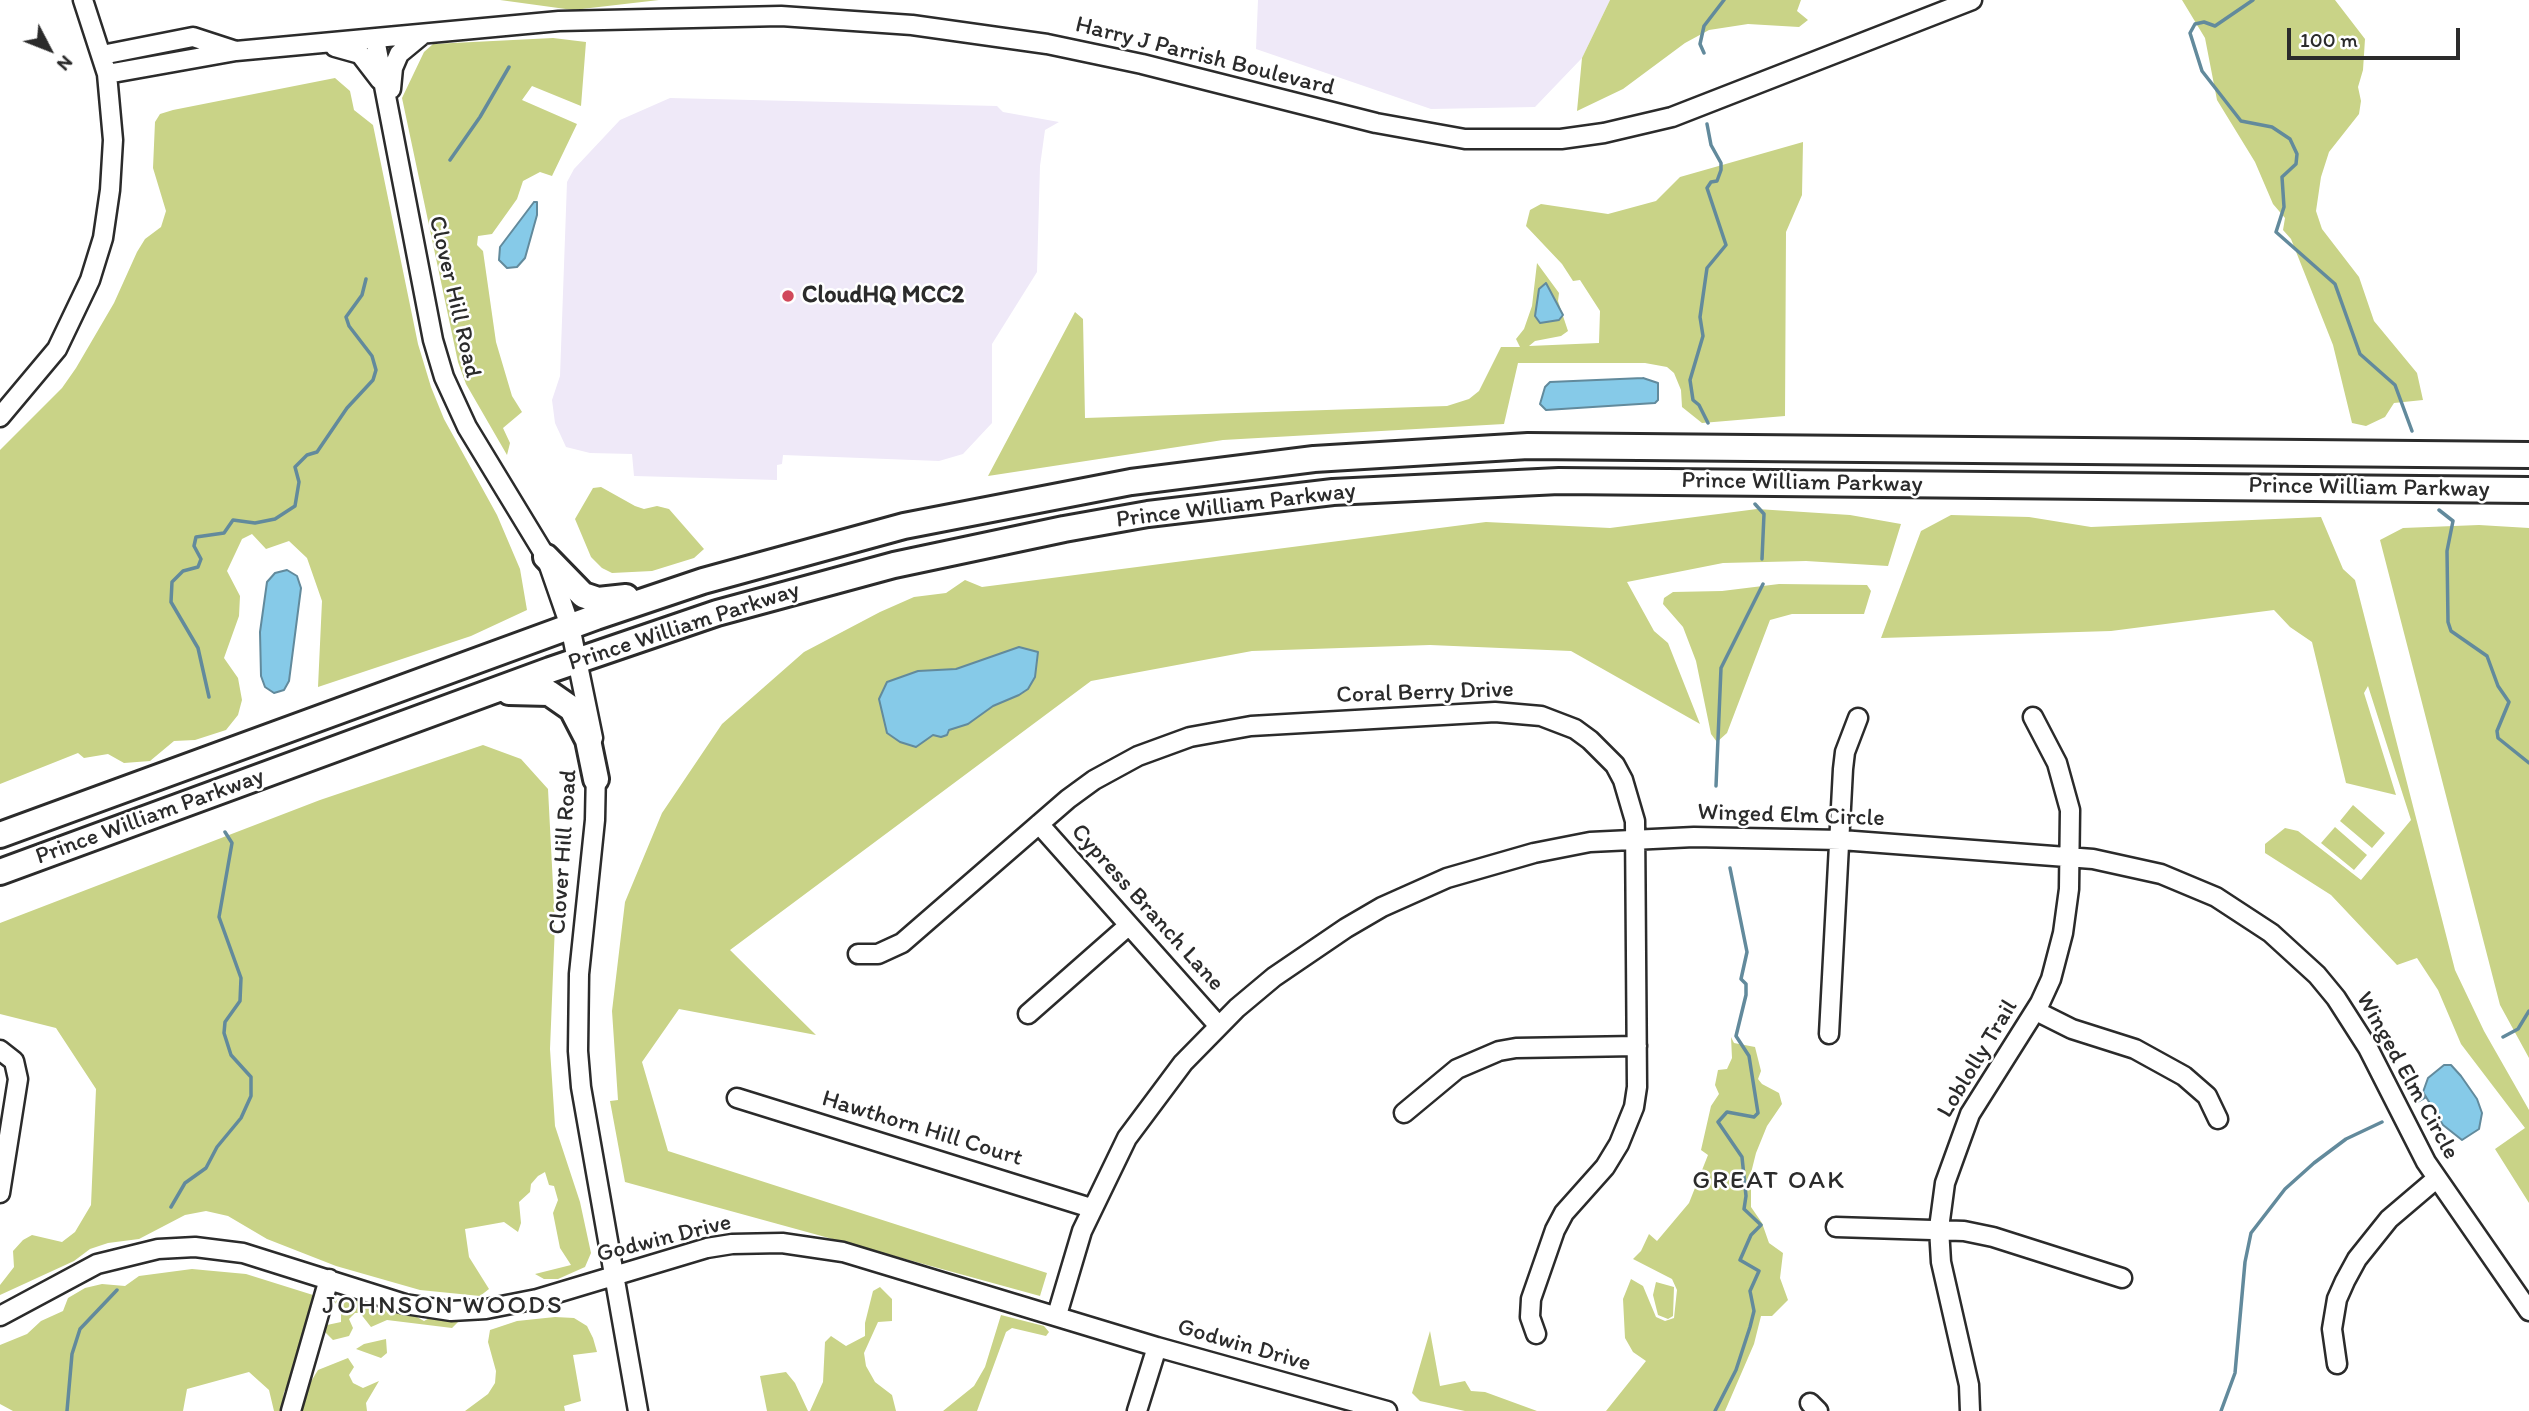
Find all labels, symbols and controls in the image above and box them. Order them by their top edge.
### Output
street label: Harry J Parrish Boulevard [1072,11,1338,103]
north arrow [14,14,84,84]
scale bar [2291,14,2464,58]
text: 100 m [2300,27,2358,52]
text: N [52,51,78,76]
street label: Clover Hill Road [421,213,487,381]
place label: CloudHQ MCC2 [802,282,964,310]
marker: CloudHQ MCC2 [780,288,796,304]
street label: Prince William Parkway [1681,466,1923,500]
street label: Prince William Parkway [2248,471,2490,505]
street label: Prince William Parkway [1114,477,1358,535]
street label: Prince William Parkway [565,576,803,678]
street label: Coral Berry Drive [1336,676,1514,710]
street label: Prince William Parkway [32,762,268,872]
street label: Clover Hill Road [544,769,584,935]
street label: Winged Elm Circle [1697,798,1885,834]
street label: Cypress Branch Lane [1064,818,1230,998]
street label: Winged Elm Circle [2349,987,2465,1165]
street label: Loblolly Trail [1931,995,2025,1123]
street label: Hawthorn Hill Court [818,1085,1026,1173]
district label: GREAT OAK [1692,1165,1846,1197]
street label: Godwin Drive [594,1208,734,1270]
district label: JOHNSON WOODS [324,1290,562,1322]
street label: Godwin Drive [1174,1313,1314,1379]

